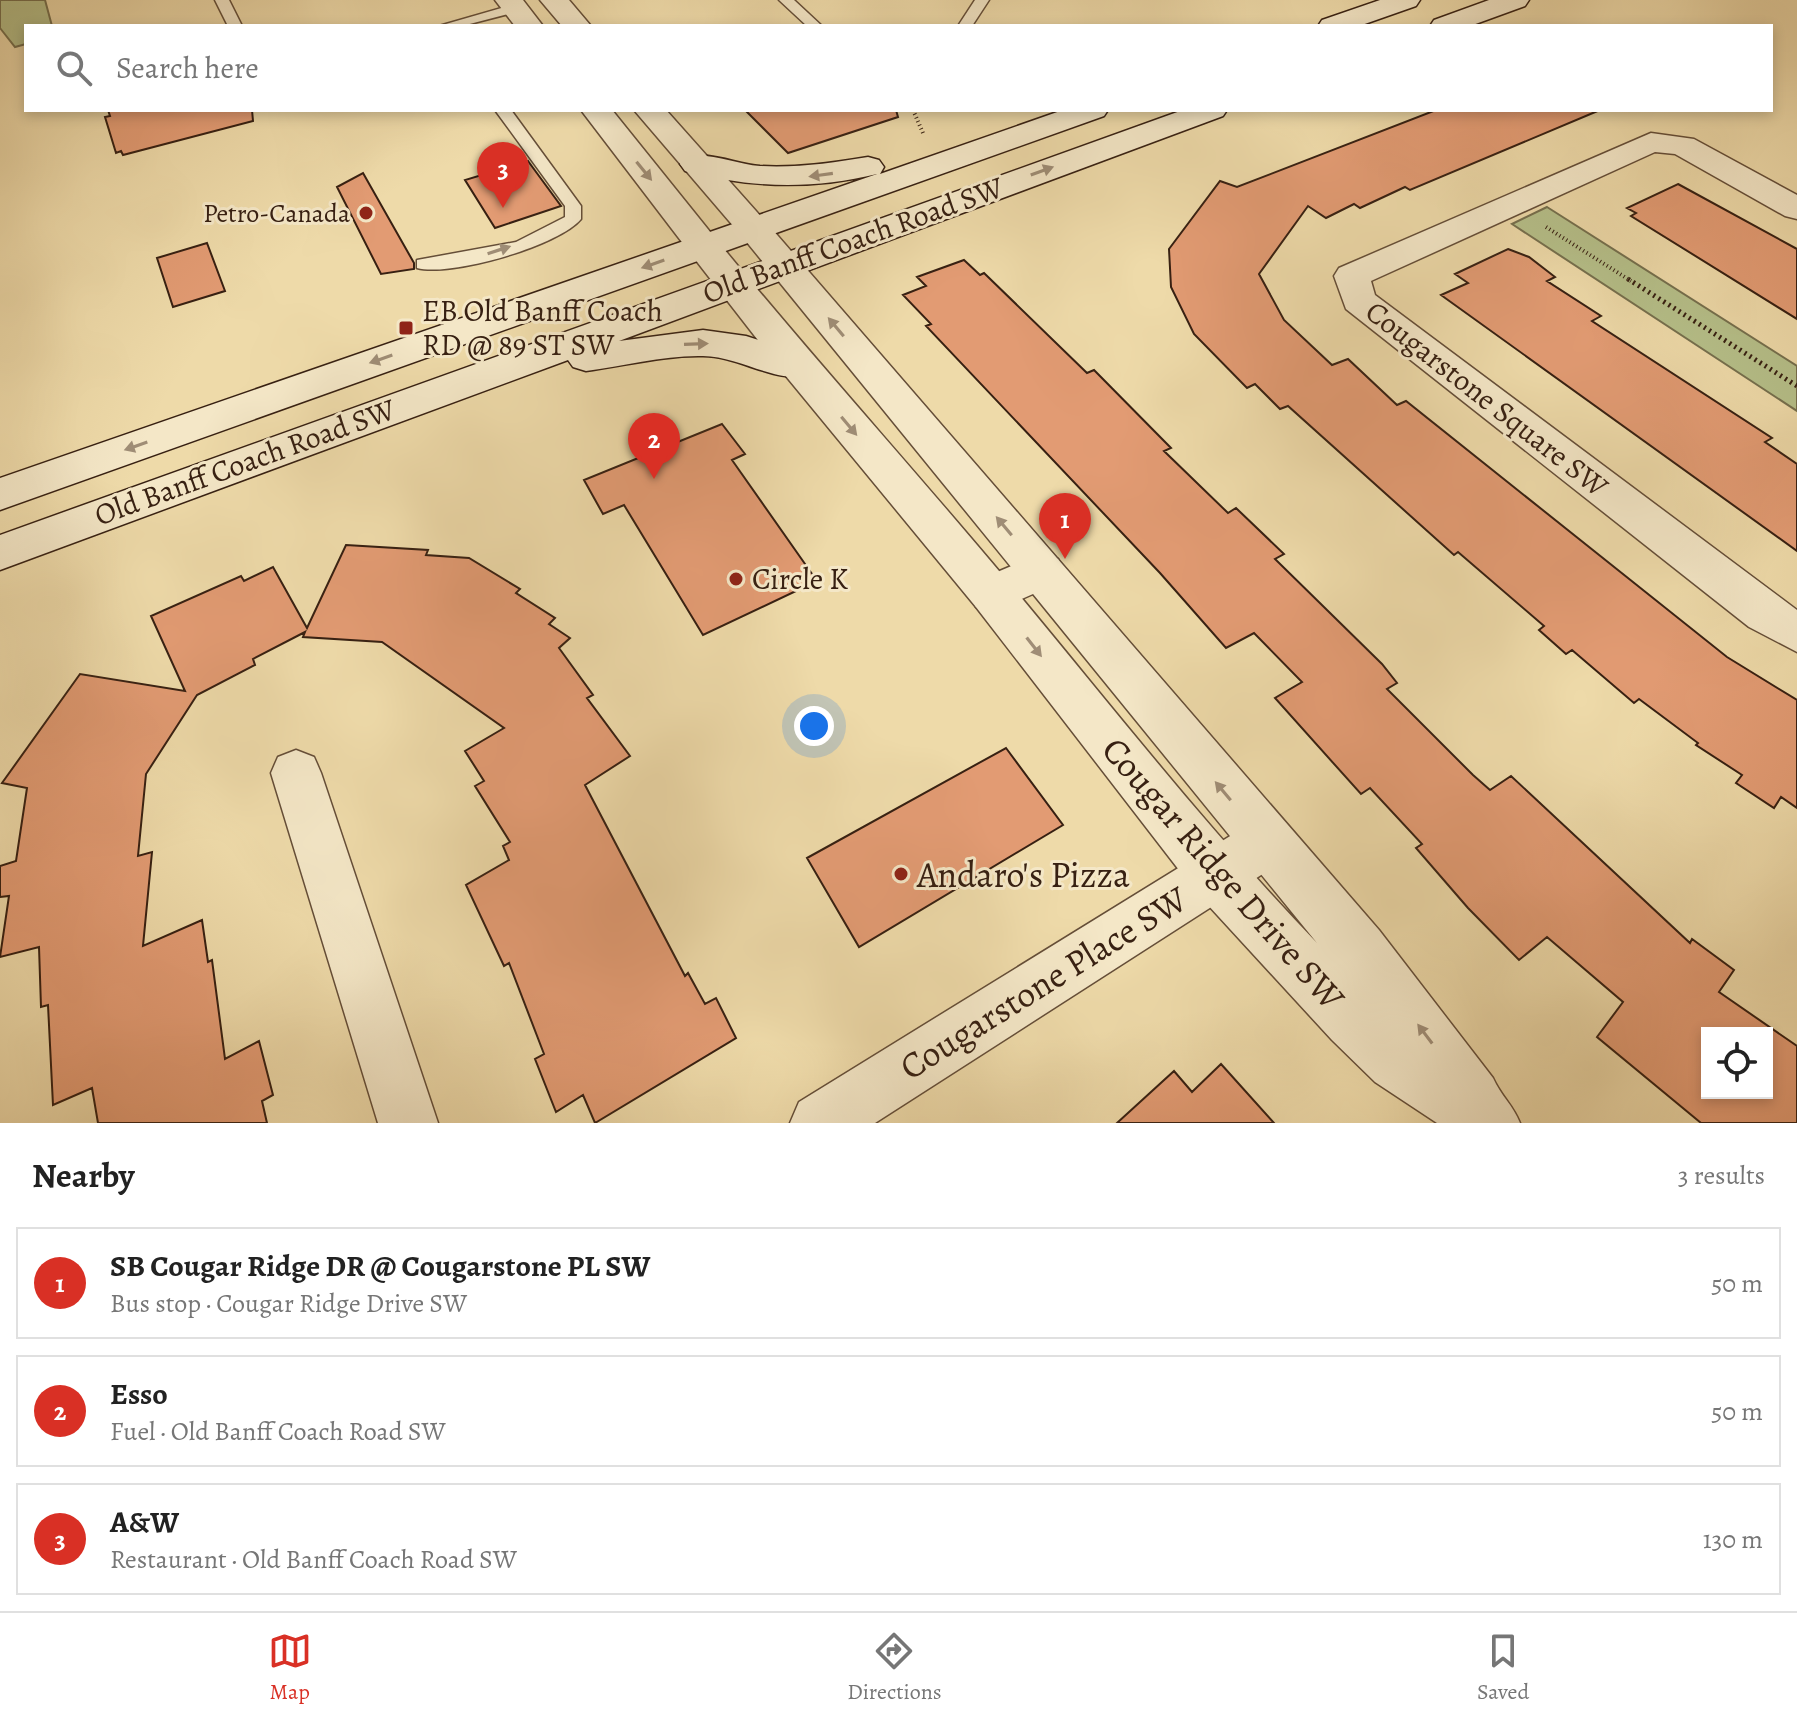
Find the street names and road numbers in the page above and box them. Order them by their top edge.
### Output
street label: Old Banff Coach Road SW [697,167,1009,313]
street label: Cougarstone Square SW [1357,292,1617,506]
street label: Old Banff Coach Road SW [89,389,401,535]
street label: Cougar Ridge Drive SW [1091,726,1356,1021]
street label: Cougarstone Place SW [890,874,1197,1091]

